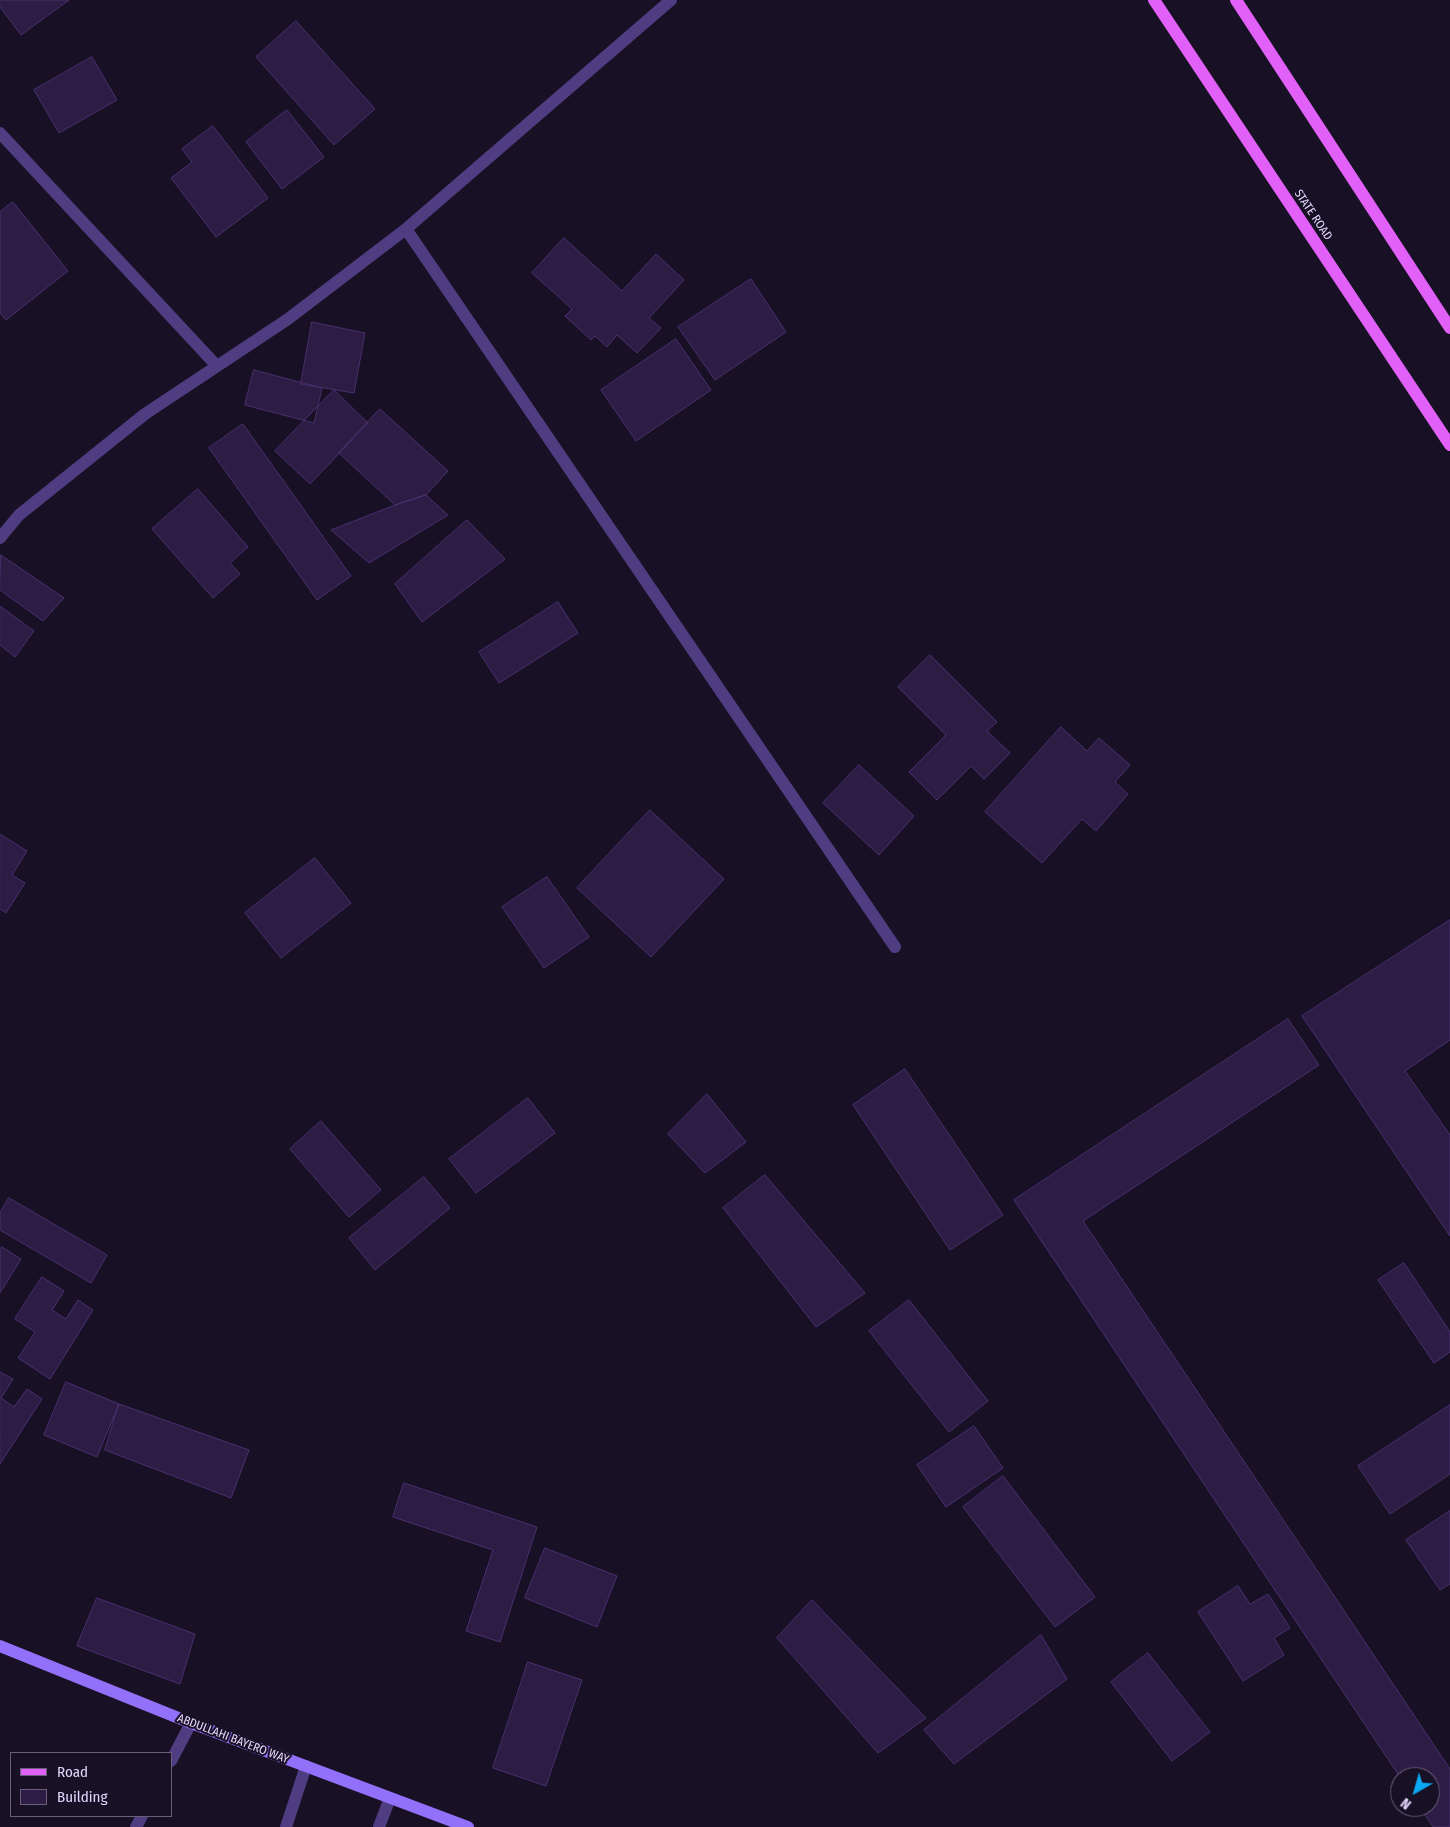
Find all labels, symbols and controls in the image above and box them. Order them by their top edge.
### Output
street label: STATE ROAD [1291,187,1335,243]
street label: ABDULLAHI BAYERO WAY [175,1711,291,1767]
legend [10,1752,172,1817]
text: Road [57,1763,88,1781]
north arrow [1390,1767,1440,1817]
text: Building [57,1788,108,1806]
text: N [1398,1794,1415,1813]

